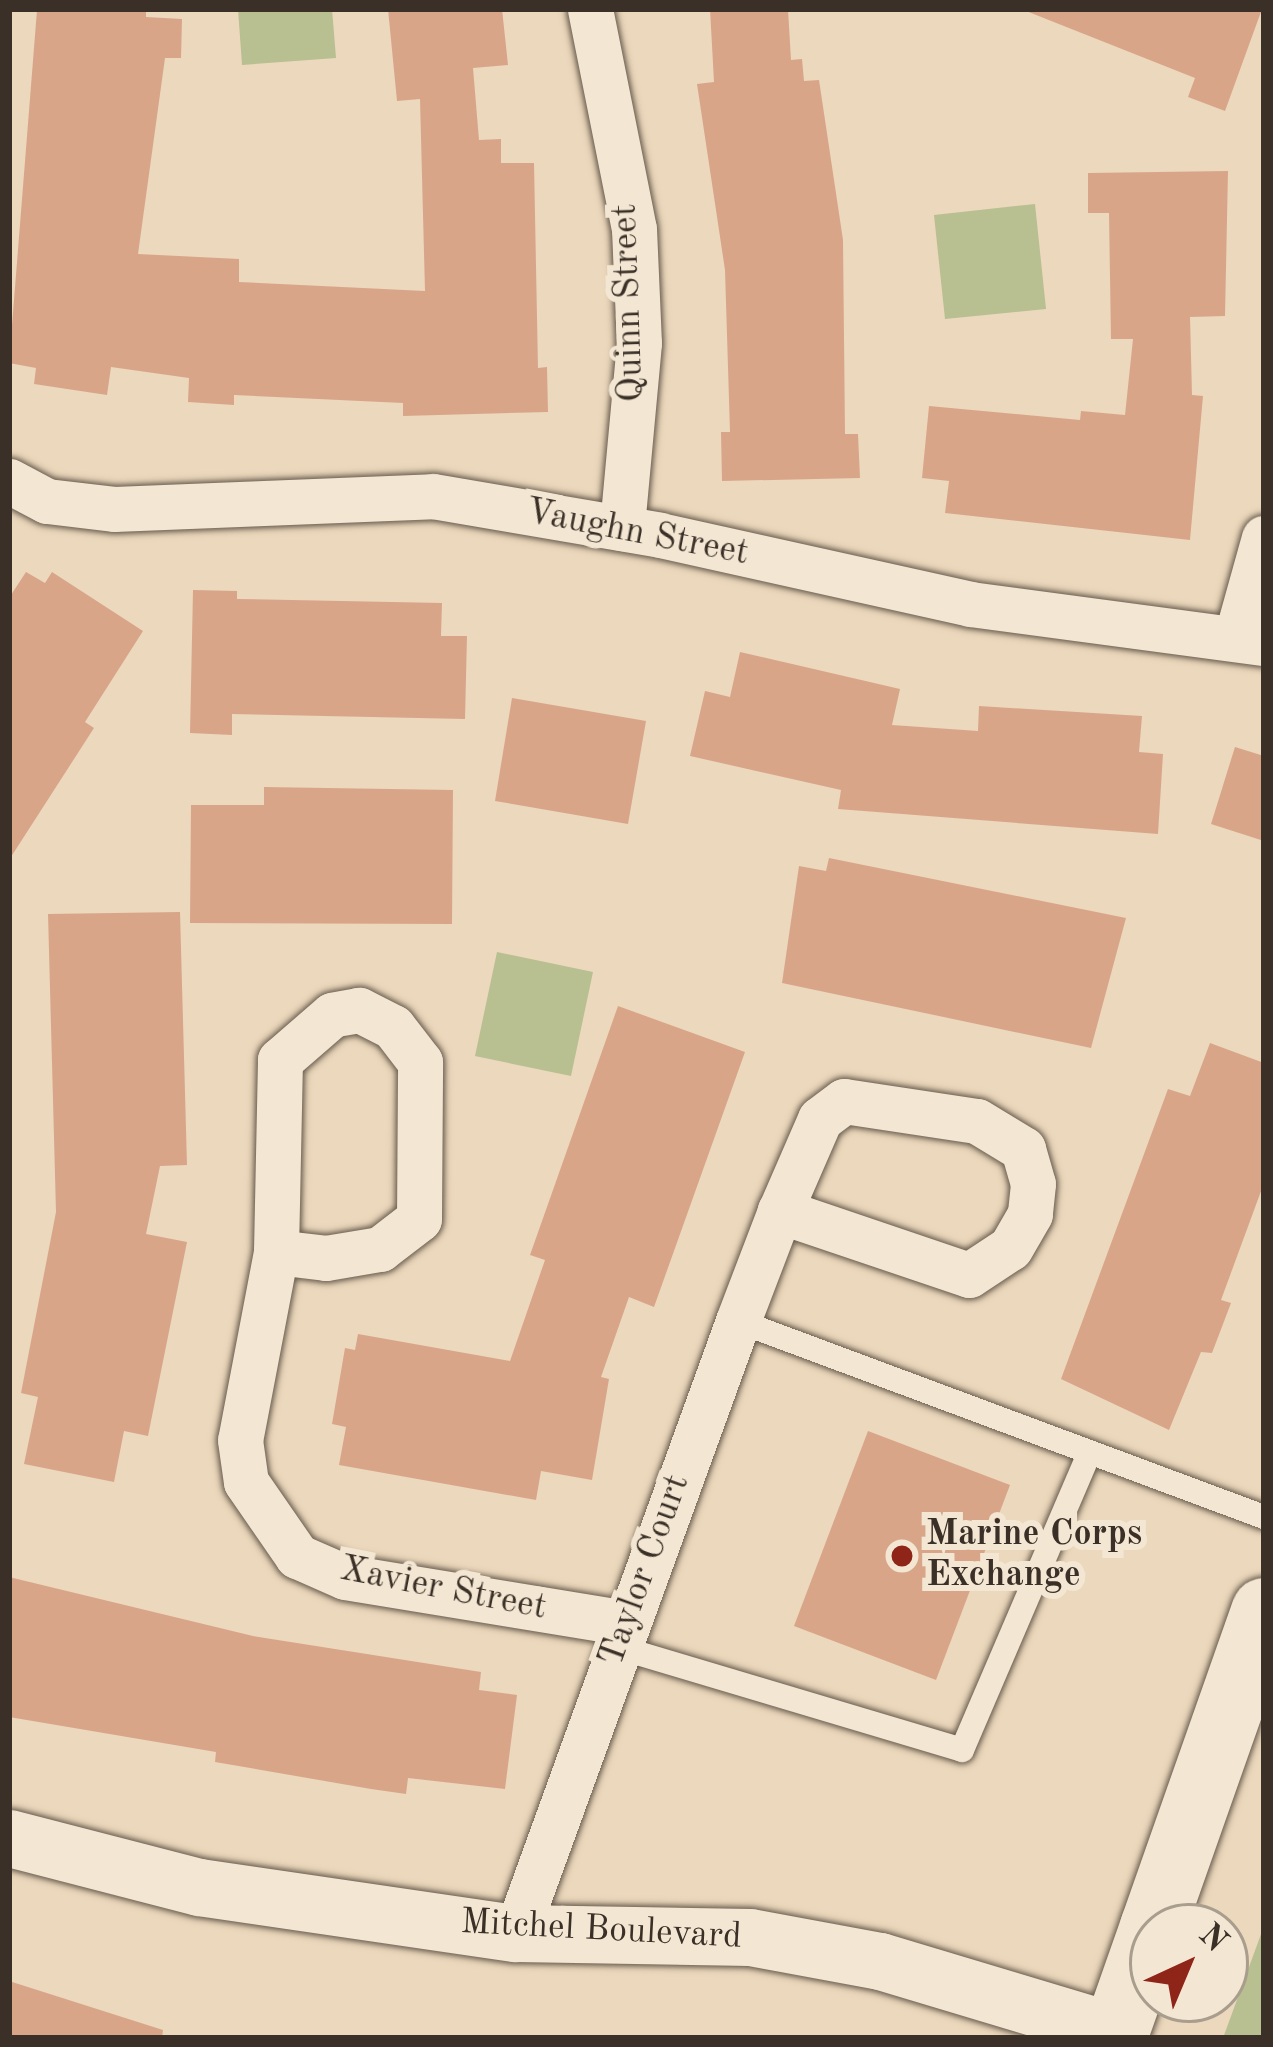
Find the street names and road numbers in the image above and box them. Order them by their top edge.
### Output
street label: Quinn Street [605,203,655,403]
street label: Vaughn Street [522,491,752,577]
street label: Taylor Court [591,1469,701,1673]
street label: Xavier Street [336,1549,550,1631]
street label: Mitchel Boulevard [459,1902,743,1960]

